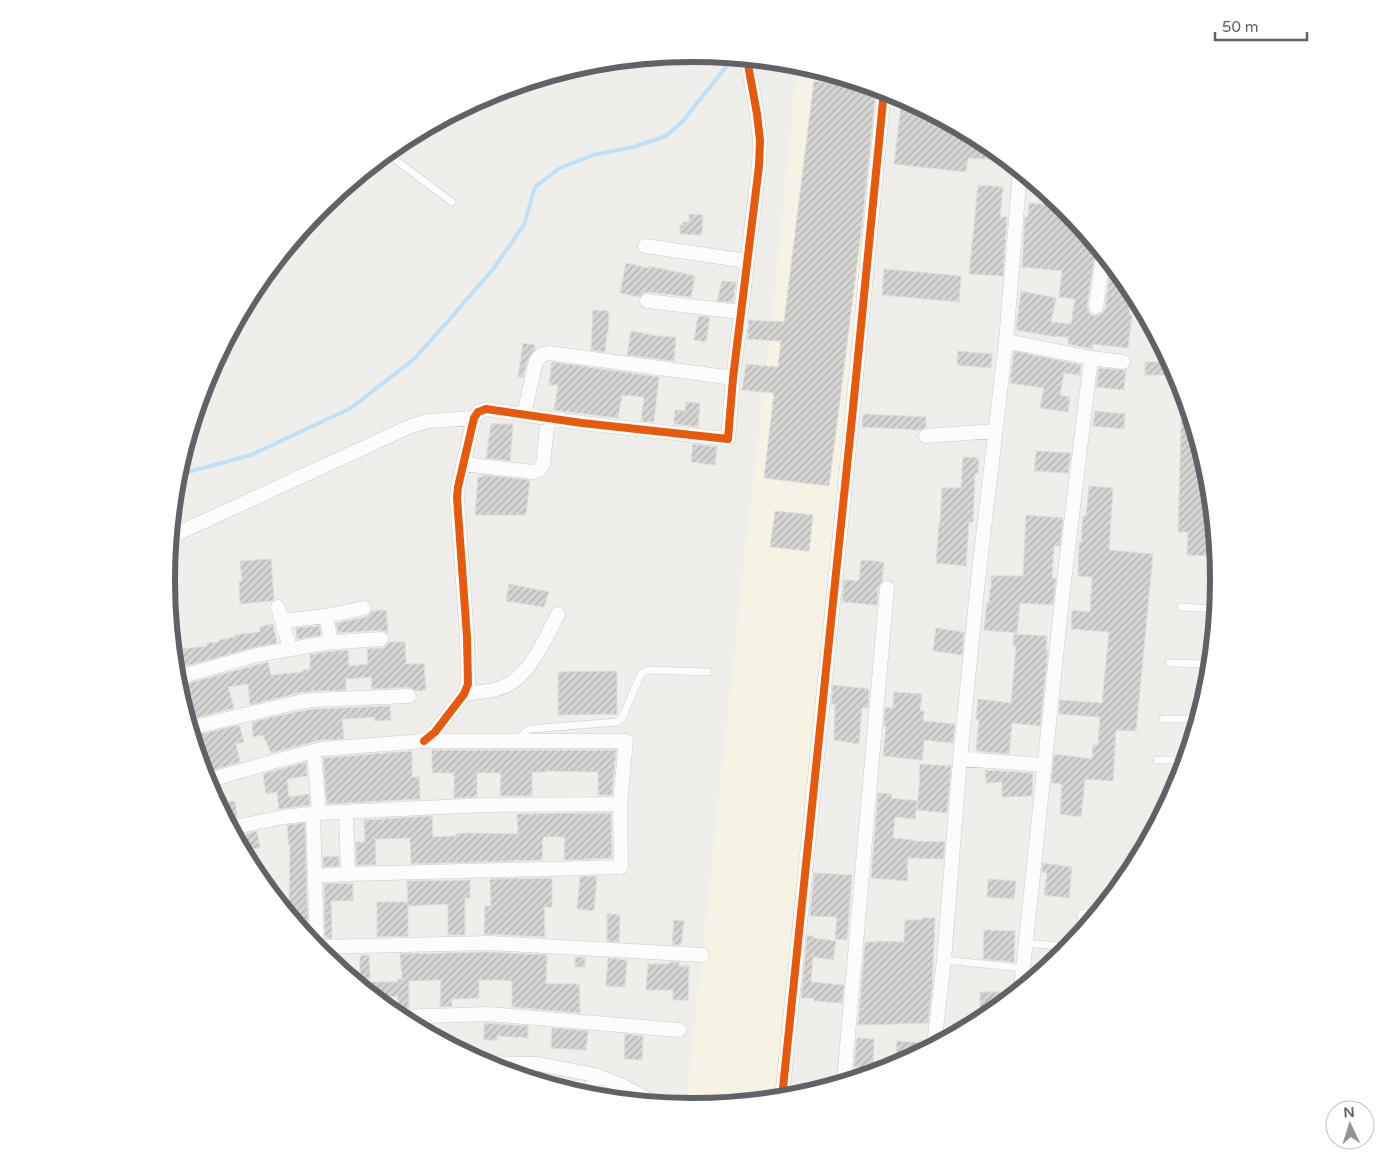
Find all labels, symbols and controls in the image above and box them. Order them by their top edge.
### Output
scale bar [1215,10,1308,42]
text: 50 m [1222,18,1259,36]
north arrow [1325,1100,1375,1150]
text: N [1343,1104,1355,1121]

